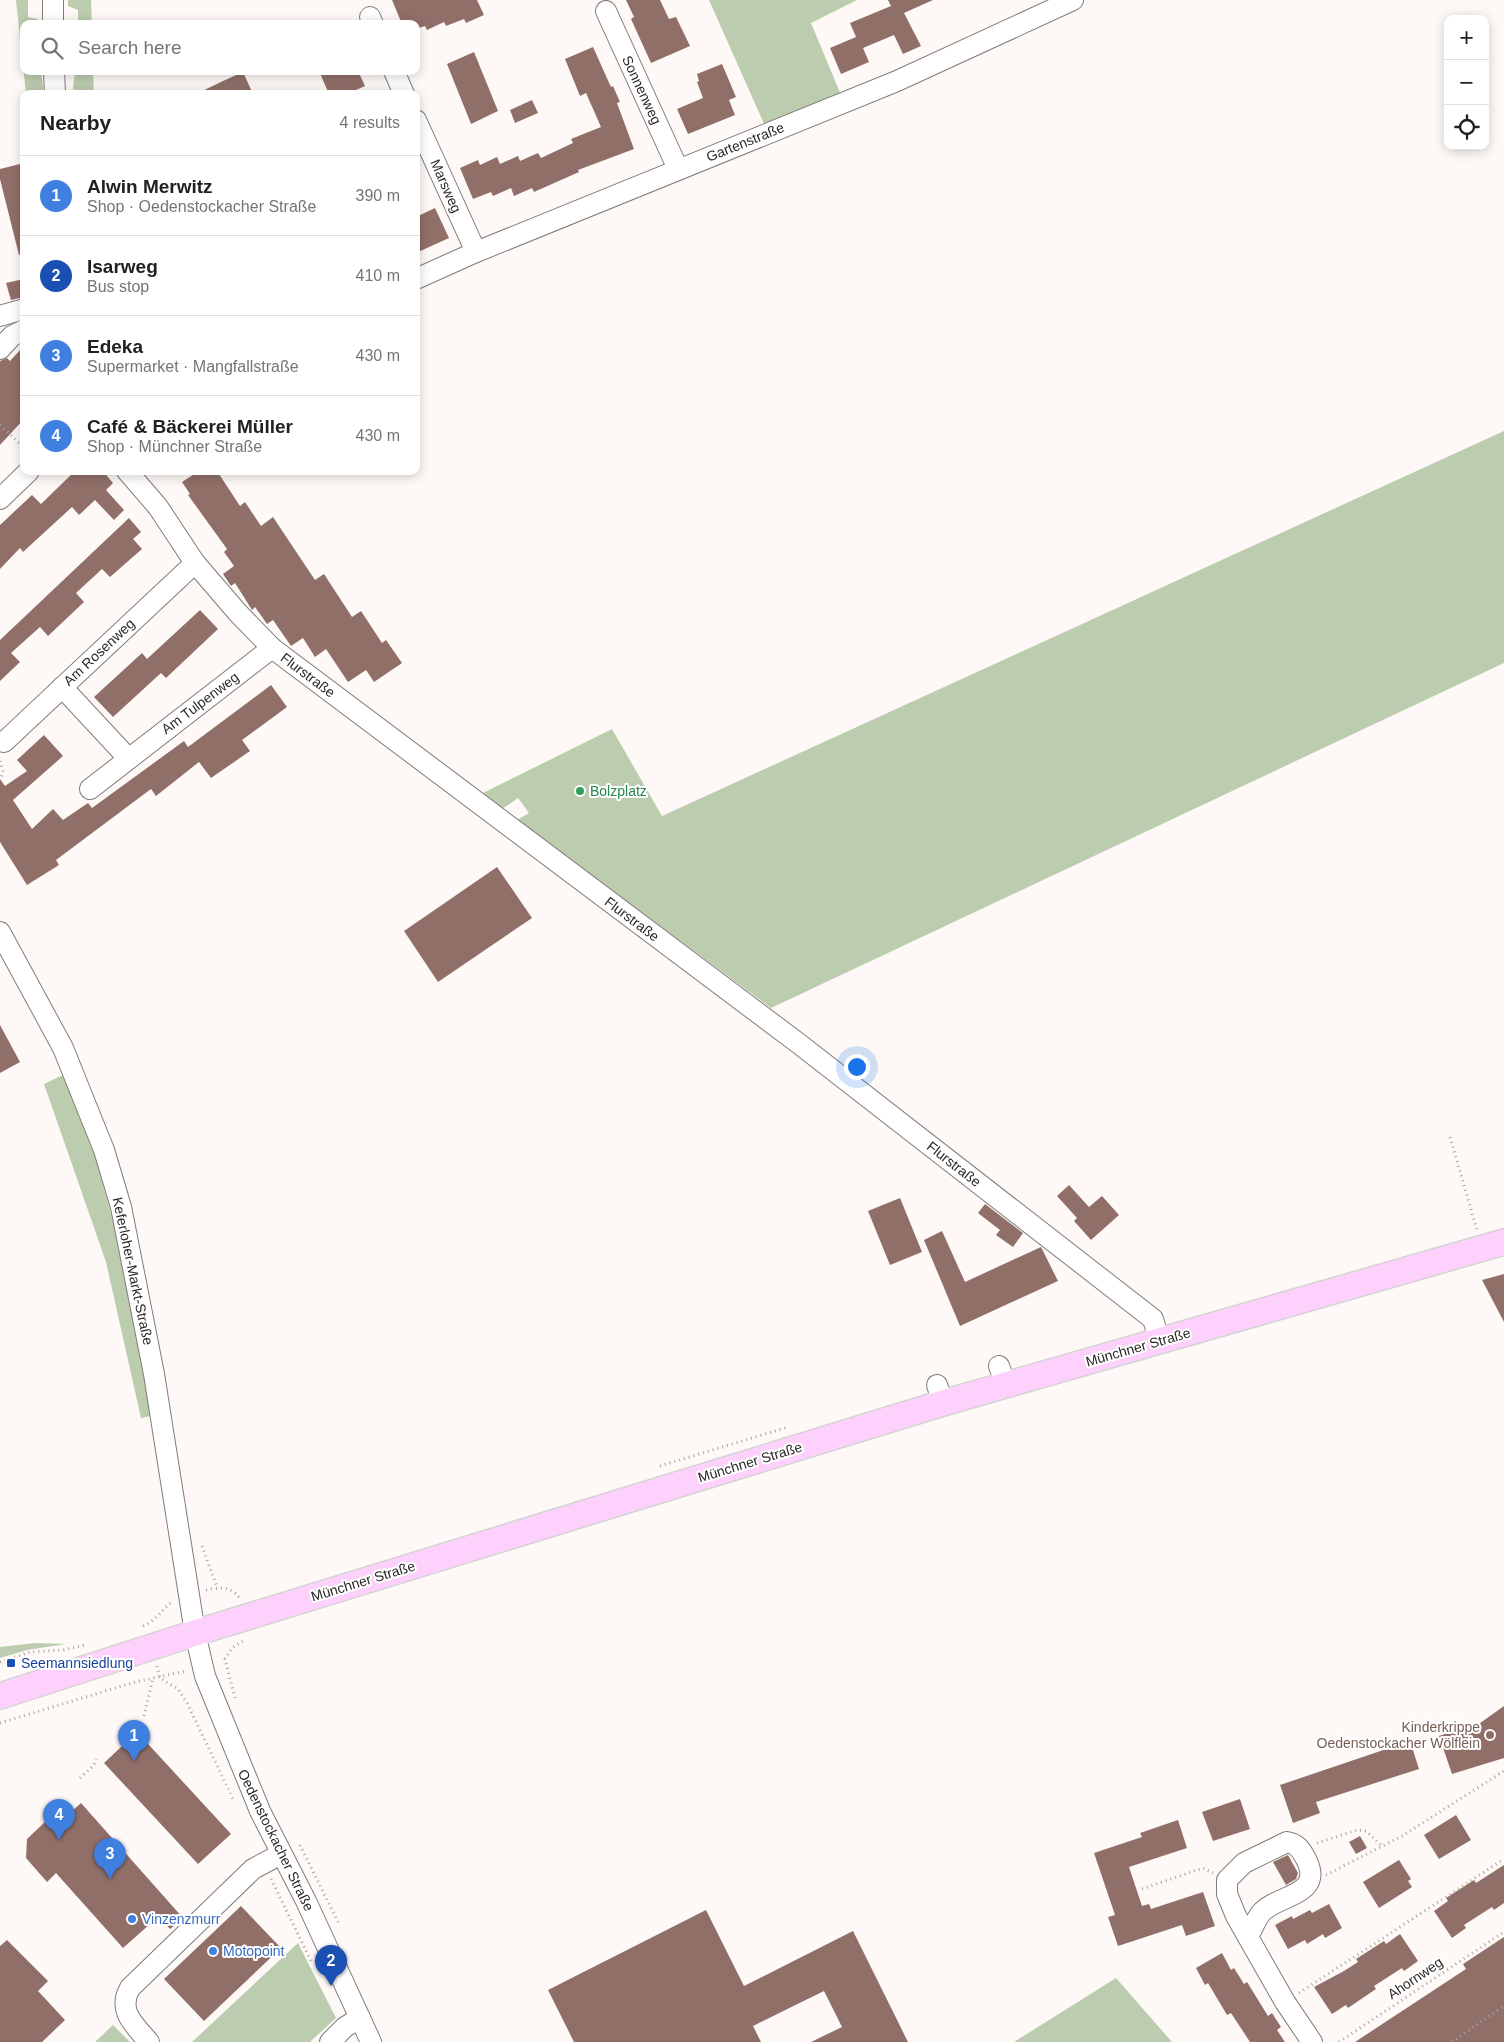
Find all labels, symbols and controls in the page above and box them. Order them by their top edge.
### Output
map controls [1444,15,1489,150]
button: + [1444,15,1489,60]
search box [20,20,420,75]
icon: search [38,34,66,62]
text: Search here [78,37,182,58]
street label: Sonnenweg [619,53,665,127]
button: − [1444,60,1489,105]
button: locate [1444,105,1489,150]
text: Nearby [40,111,111,134]
text: 4 results [340,114,400,131]
street label: Gartenstraße [704,119,786,165]
street label: Marsweg [427,157,465,215]
text: Alwin Merwitz [87,176,213,197]
text: 1 [52,187,60,204]
text: 390 m [356,187,400,204]
text: Shop · Oedenstockacher Straße [87,198,316,215]
text: Isarweg [87,256,158,277]
text: 2 [52,267,60,284]
text: 410 m [356,267,400,284]
text: Bus stop [87,278,149,295]
text: Edeka [87,336,143,357]
text: 3 [52,347,60,364]
text: 430 m [356,347,400,364]
text: Supermarket · Mangfallstraße [87,358,299,375]
text: Café & Bäckerei Müller [87,416,293,437]
text: 4 [52,427,60,444]
text: 430 m [356,427,400,444]
text: Shop · Münchner Straße [87,438,262,455]
street label: Am Rosenweg [60,615,138,689]
street label: Flurstraße [278,649,338,701]
street label: Am Tulpenweg [158,669,242,737]
place label: Bolzplatz [590,783,647,799]
marker: Bolzplatz [574,785,586,797]
street label: Flurstraße [602,893,662,945]
your location [844,1054,870,1080]
street label: Flurstraße [924,1138,984,1190]
street label: Keferloher-Markt-Straße [109,1196,157,1347]
street label: Münchner Straße [1084,1324,1192,1370]
street label: Münchner Straße [696,1438,804,1485]
street label: Münchner Straße [309,1557,417,1604]
place label: Seemannsiedlung [21,1655,133,1671]
marker: Seemannsiedlung [5,1657,17,1669]
place label: Kinderkrippe Oedenstockacher Wölflein [1317,1719,1480,1751]
pin: 1 [118,1720,150,1761]
marker: Kinderkrippe Oedenstockacher Wölflein [1484,1729,1496,1741]
street label: Oedenstockacher Straße [235,1767,317,1914]
pin: 4 [43,1799,75,1840]
pin: 3 [94,1838,126,1879]
place label: Vinzenzmurr [142,1911,221,1927]
marker: Vinzenzmurr [126,1913,138,1925]
place label: Motopoint [223,1943,285,1959]
marker: Motopoint [207,1945,219,1957]
pin: 2 [315,1945,347,1986]
street label: Ahornweg [1384,1954,1446,2002]

